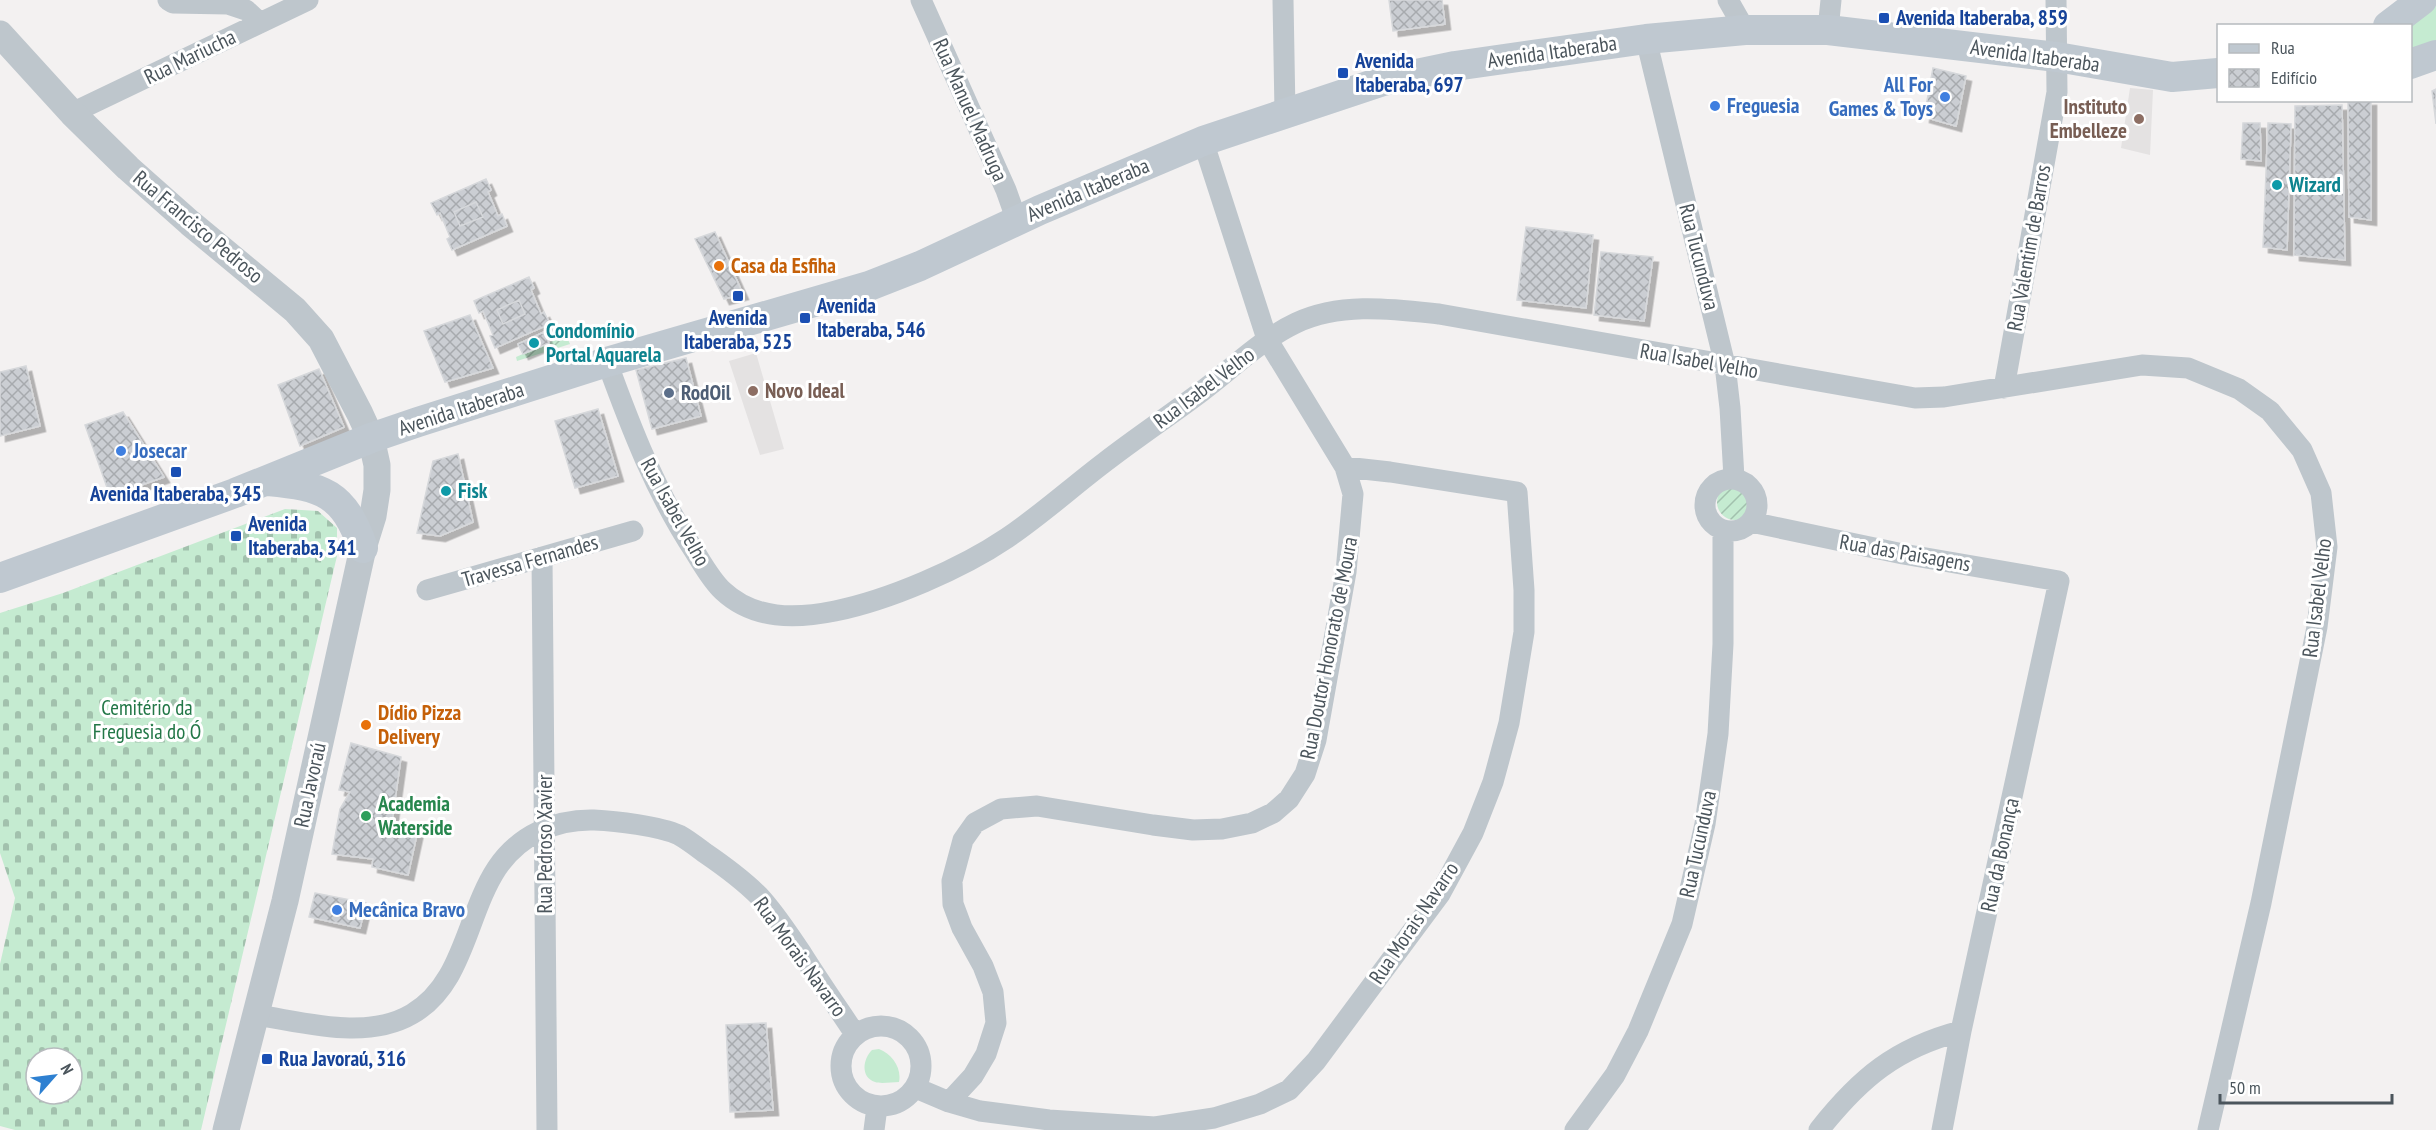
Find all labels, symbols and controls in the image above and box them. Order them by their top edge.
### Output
place label: Avenida Itaberaba, 859 [1895,4,2068,31]
marker: Avenida Itaberaba, 859 [1877,11,1891,25]
street label: Rua Mariucha [140,23,240,90]
legend [2217,24,2412,102]
street label: Avenida Itaberaba [1486,29,1618,74]
street label: Avenida Itaberaba [1969,33,2101,78]
street label: Rua Manuel Madruga [927,34,1014,185]
text: Rua [2271,36,2295,59]
place label: Avenida Itaberaba, 697 [1354,47,1464,98]
marker: Avenida Itaberaba, 697 [1336,66,1350,80]
text: Edifício [2271,66,2317,89]
place label: All For Games & Toys [1829,71,1934,122]
marker: All For Games & Toys [1938,90,1952,104]
place label: Freguesia [1727,92,1800,119]
place label: Instituto Embelleze [2050,93,2127,144]
marker: Freguesia [1708,99,1722,113]
marker: Instituto Embelleze [2132,112,2146,126]
street label: Avenida Itaberaba [1023,152,1153,227]
street label: Rua Valentim de Barros [2001,163,2056,333]
street label: Rua Francisco Pedroso [128,164,269,289]
place label: Wizard [2288,171,2341,198]
marker: Wizard [2270,178,2284,192]
street label: Rua Tucunduva [1673,201,1726,313]
place label: Casa da Esfiha [731,252,836,279]
marker: Casa da Esfiha [712,259,726,273]
marker: Avenida Itaberaba, 525 [731,289,745,303]
place label: Avenida Itaberaba, 546 [816,292,926,343]
place label: Avenida Itaberaba, 525 [684,304,792,355]
marker: Avenida Itaberaba, 546 [798,311,812,325]
place label: Condomínio Portal Aquarela [546,317,662,368]
marker: Condomínio Portal Aquarela [527,336,541,350]
street label: Rua Isabel Velho [1638,337,1760,384]
street label: Rua Isabel Velho [1148,341,1260,434]
street label: Avenida Itaberaba [395,376,527,442]
place label: Novo Ideal [765,377,845,404]
place label: RodOil [681,379,732,406]
marker: Novo Ideal [746,384,760,398]
marker: RodOil [662,386,676,400]
place label: Josecar [132,437,188,464]
marker: Josecar [114,444,128,458]
street label: Rua Isabel Velho [635,453,716,571]
marker: Avenida Itaberaba, 345 [169,465,183,479]
place label: Fisk [458,477,488,504]
place label: Avenida Itaberaba, 345 [89,480,262,507]
marker: Fisk [439,484,453,498]
place label: Avenida Itaberaba, 341 [247,510,357,561]
street label: Travessa Fernandes [459,528,601,593]
street label: Rua das Paisagens [1837,528,1973,577]
marker: Avenida Itaberaba, 341 [229,529,243,543]
street label: Rua Doutor Honorato de Moura [1294,534,1363,761]
street label: Rua Isabel Velho [2296,537,2337,659]
park label: Cemitério da Freguesia do Ó [93,694,201,745]
place label: Dídio Pizza Delivery [378,699,461,750]
marker: Dídio Pizza Delivery [359,718,373,732]
street label: Rua Javoraú [287,740,332,830]
street label: Rua Pedroso Xavier [531,774,558,914]
street label: Rua Tucunduva [1673,788,1722,900]
place label: Academia Waterside [377,790,453,841]
street label: Rua da Bonança [1974,796,2025,914]
marker: Academia Waterside [359,809,373,823]
street label: Rua Morais Navarro [1363,856,1464,989]
street label: Rua Morais Navarro [748,891,853,1022]
place label: Mecânica Bravo [349,896,465,923]
marker: Mecânica Bravo [330,903,344,917]
place label: Rua Javoraú, 316 [279,1045,406,1072]
north arrow [24,1046,84,1106]
marker: Rua Javoraú, 316 [260,1052,274,1066]
text: N [56,1060,78,1077]
scale bar [2220,1067,2392,1105]
text: 50 m [2229,1076,2261,1099]

